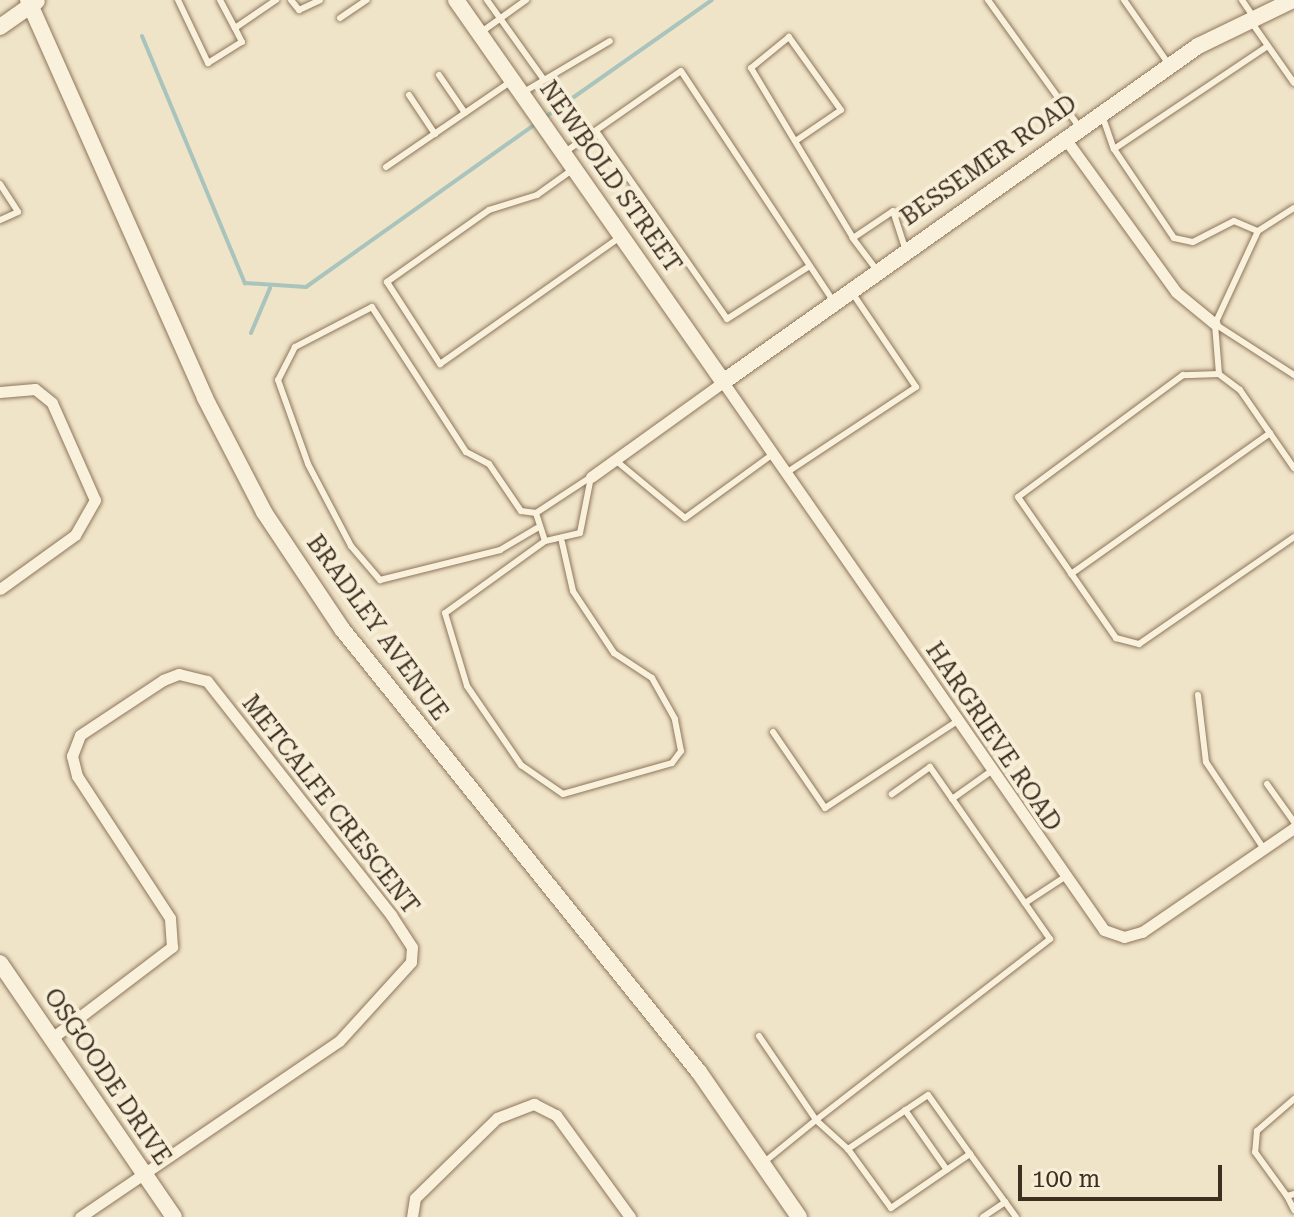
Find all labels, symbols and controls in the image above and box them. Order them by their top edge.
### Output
street label: NEWBOLD STREET [533,76,687,278]
street label: BESSEMER ROAD [896,90,1082,232]
street label: BRADLEY AVENUE [300,530,454,726]
street label: HARGRIEVE ROAD [919,637,1067,837]
street label: METCALFE CRESCENT [235,690,425,920]
street label: OSGOODE DRIVE [37,983,177,1171]
scale bar [1022,1149,1226,1199]
text: 100 m [1032,1165,1100,1193]

